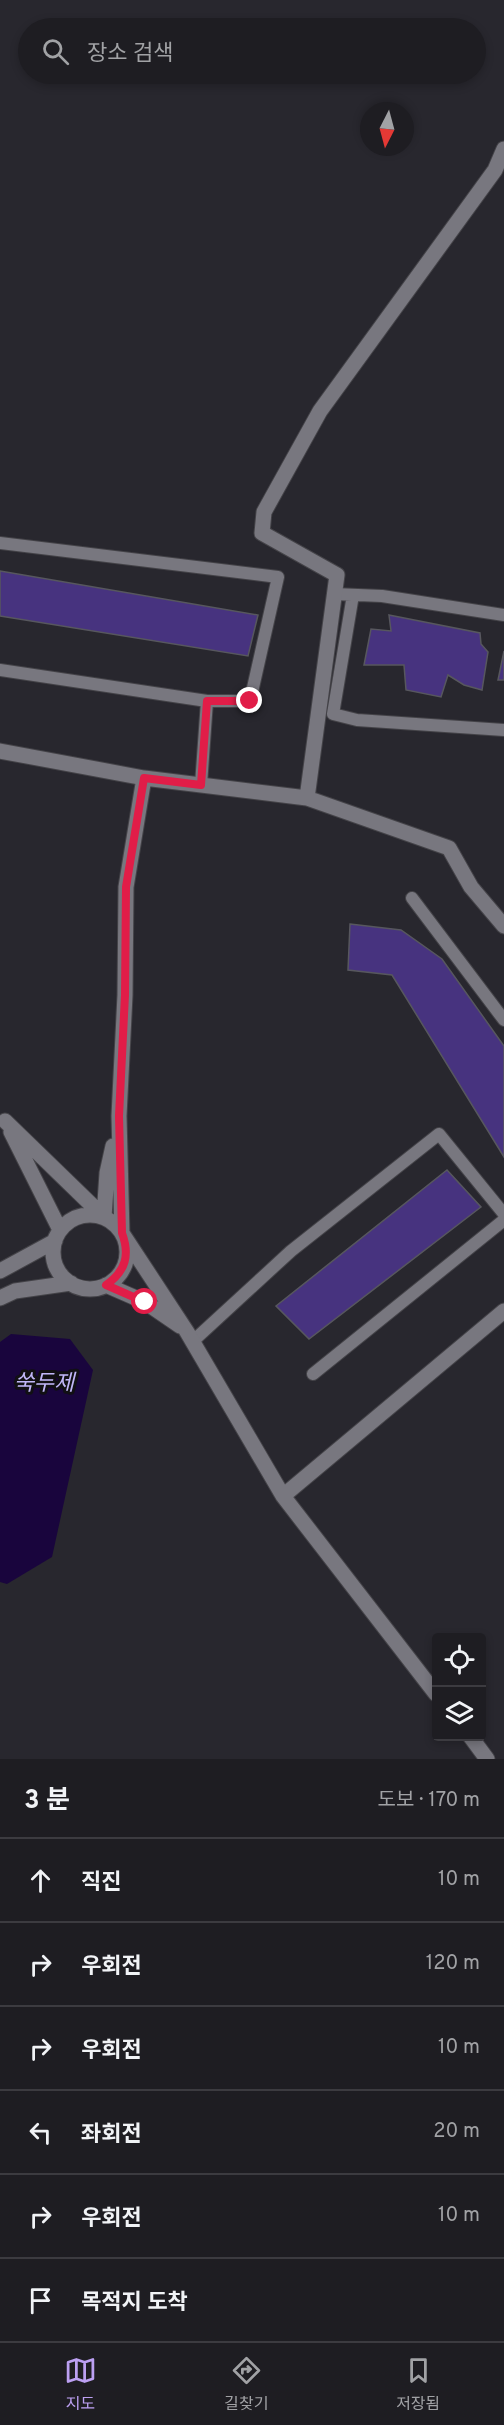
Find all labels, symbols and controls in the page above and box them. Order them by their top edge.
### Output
search box [18,18,486,84]
icon: search [39,35,72,68]
text: 장소 검색 [87,41,173,68]
north arrow [360,102,414,156]
route end [236,687,262,713]
route start [131,1288,157,1314]
water label: 쑥두제 [14,1371,77,1398]
map controls [432,1633,486,1741]
button: locate [432,1633,486,1687]
button: layers [432,1687,486,1741]
text: 3 분 [24,1785,70,1818]
text: 도보 · 170 m [378,1788,480,1814]
icon: ahead [24,1864,57,1897]
text: 10 m [438,1867,480,1893]
text: 직진 [81,1870,121,1897]
icon: right [24,1948,57,1981]
text: 120 m [426,1951,480,1977]
text: 우회전 [81,1954,142,1981]
icon: right [24,2032,57,2065]
text: 10 m [438,2035,480,2061]
text: 우회전 [81,2038,142,2065]
icon: left [24,2116,57,2149]
text: 20 m [433,2119,480,2145]
text: 좌회전 [81,2122,142,2149]
icon: right [24,2200,57,2233]
text: 10 m [438,2203,480,2229]
text: 우회전 [81,2206,142,2233]
icon: arrive [24,2284,57,2317]
text: 목적지 도착 [81,2290,188,2317]
tab: 지도 [64,2354,97,2415]
tab: 길찾기 [224,2354,268,2415]
tab: 저장됨 [396,2354,440,2415]

